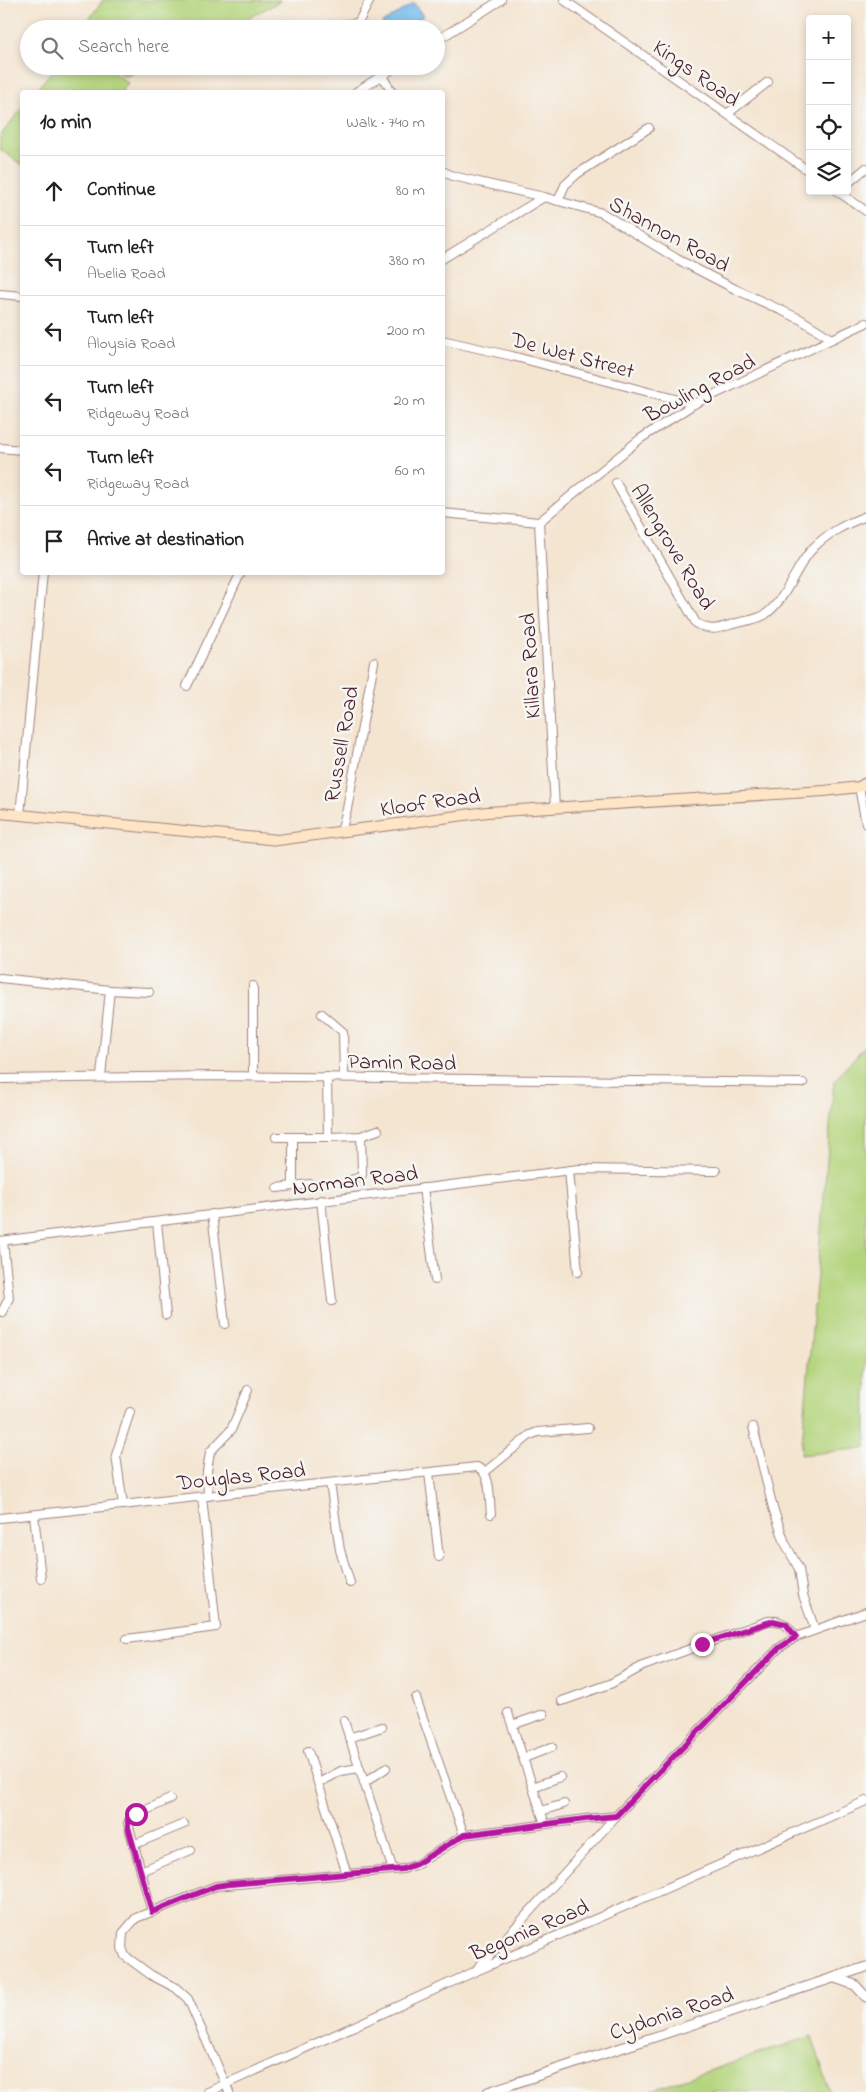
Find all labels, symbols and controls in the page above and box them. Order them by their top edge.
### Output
map controls [806,15,851,195]
button: + [806,15,851,60]
search box [20,20,445,75]
street label: Kings Road [645,33,745,117]
icon: search [38,34,66,62]
text: Search here [78,34,169,61]
button: − [806,60,851,105]
button: locate [806,105,851,150]
text: 10 min [40,108,91,138]
text: Walk · 740 m [346,111,425,135]
button: layers [806,150,851,195]
icon: ahead [40,177,68,205]
text: Continue [87,177,155,204]
text: 80 m [396,179,425,203]
street label: Shannon Road [602,189,735,282]
text: Turn left [87,235,154,262]
icon: left [40,247,68,275]
text: 380 m [389,249,425,273]
text: Abelia Road [87,262,165,286]
text: Turn left [87,305,154,332]
icon: left [40,317,68,345]
text: 200 m [387,319,425,343]
street label: De Wet Street [506,325,638,389]
text: Aloysia Road [87,332,175,356]
street label: Bowling Road [638,347,762,434]
text: Turn left [87,375,154,402]
icon: left [40,387,68,415]
text: 20 m [394,389,425,413]
text: Ridgeway Road [87,402,189,426]
text: Turn left [87,445,154,472]
icon: left [40,457,68,485]
text: 60 m [395,459,425,483]
text: Ridgeway Road [87,472,189,496]
street label: Allengrove Road [620,478,722,617]
icon: arrive [40,527,68,555]
text: Arrive at destination [87,527,244,554]
street label: Killara Road [513,612,551,720]
street label: Russell Road [317,684,369,805]
street label: Kloof Road [378,781,483,827]
street label: Pamin Road [347,1047,456,1081]
street label: Norman Road [291,1158,420,1206]
street label: Douglas Road [174,1455,307,1502]
route end [691,1633,714,1656]
route start [125,1803,148,1826]
street label: Begonia Road [465,1892,595,1972]
street label: Cydonia Road [606,1980,738,2051]

